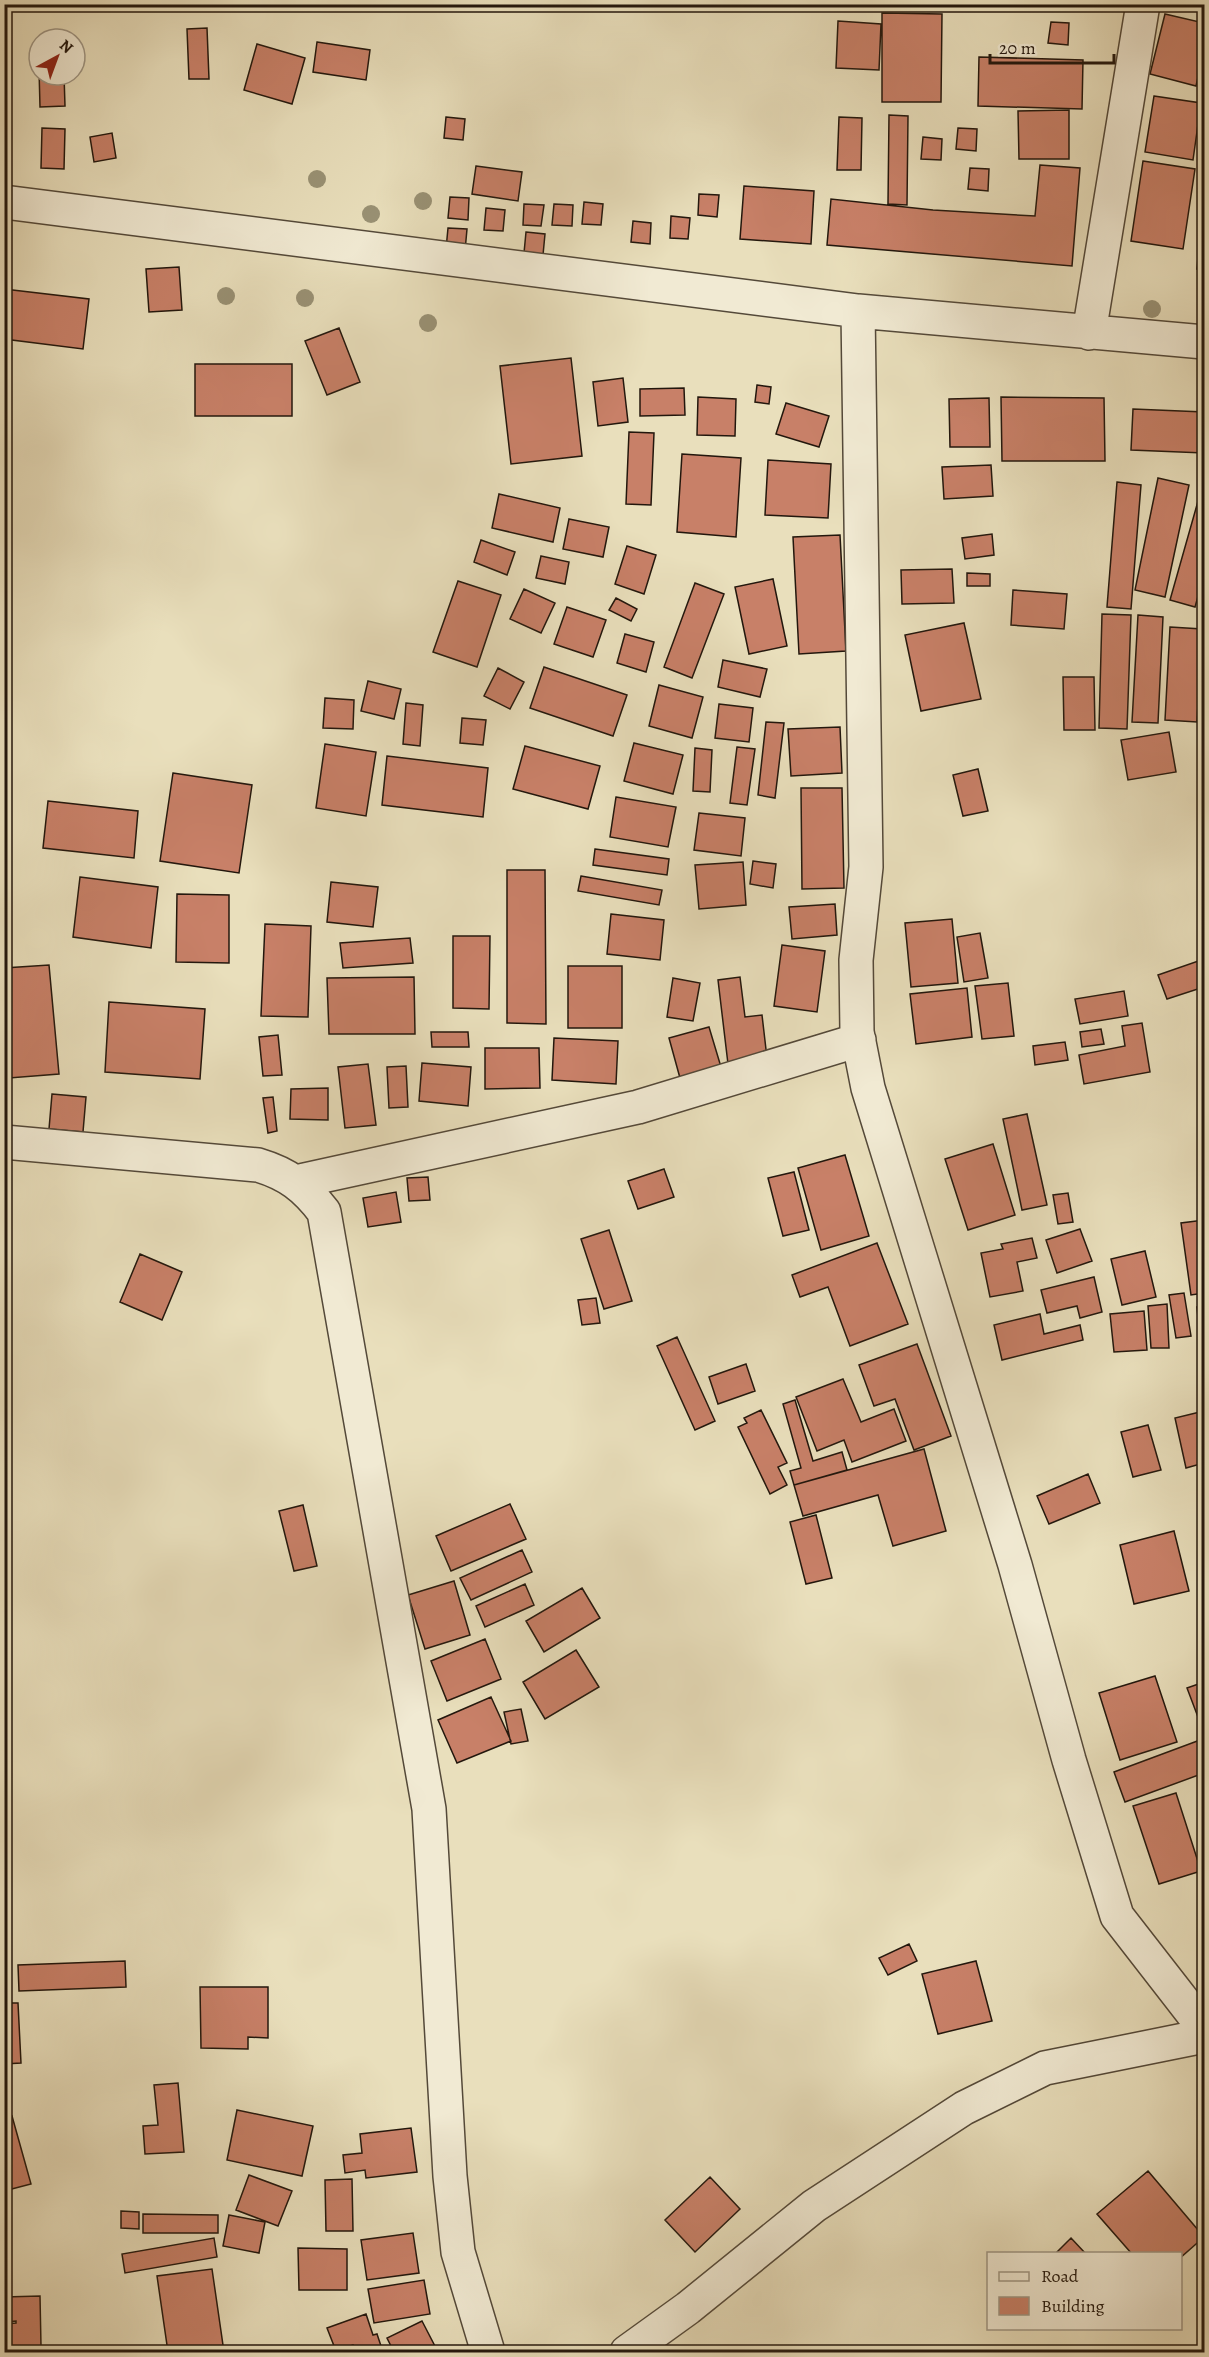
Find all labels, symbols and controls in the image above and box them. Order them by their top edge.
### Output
north arrow [27,27,87,87]
scale bar [990,27,1114,65]
text: N [55,34,78,59]
text: 20 m [999,36,1036,60]
legend [987,2252,1182,2330]
text: Road [1041,2264,1079,2288]
text: Building [1041,2294,1105,2318]

